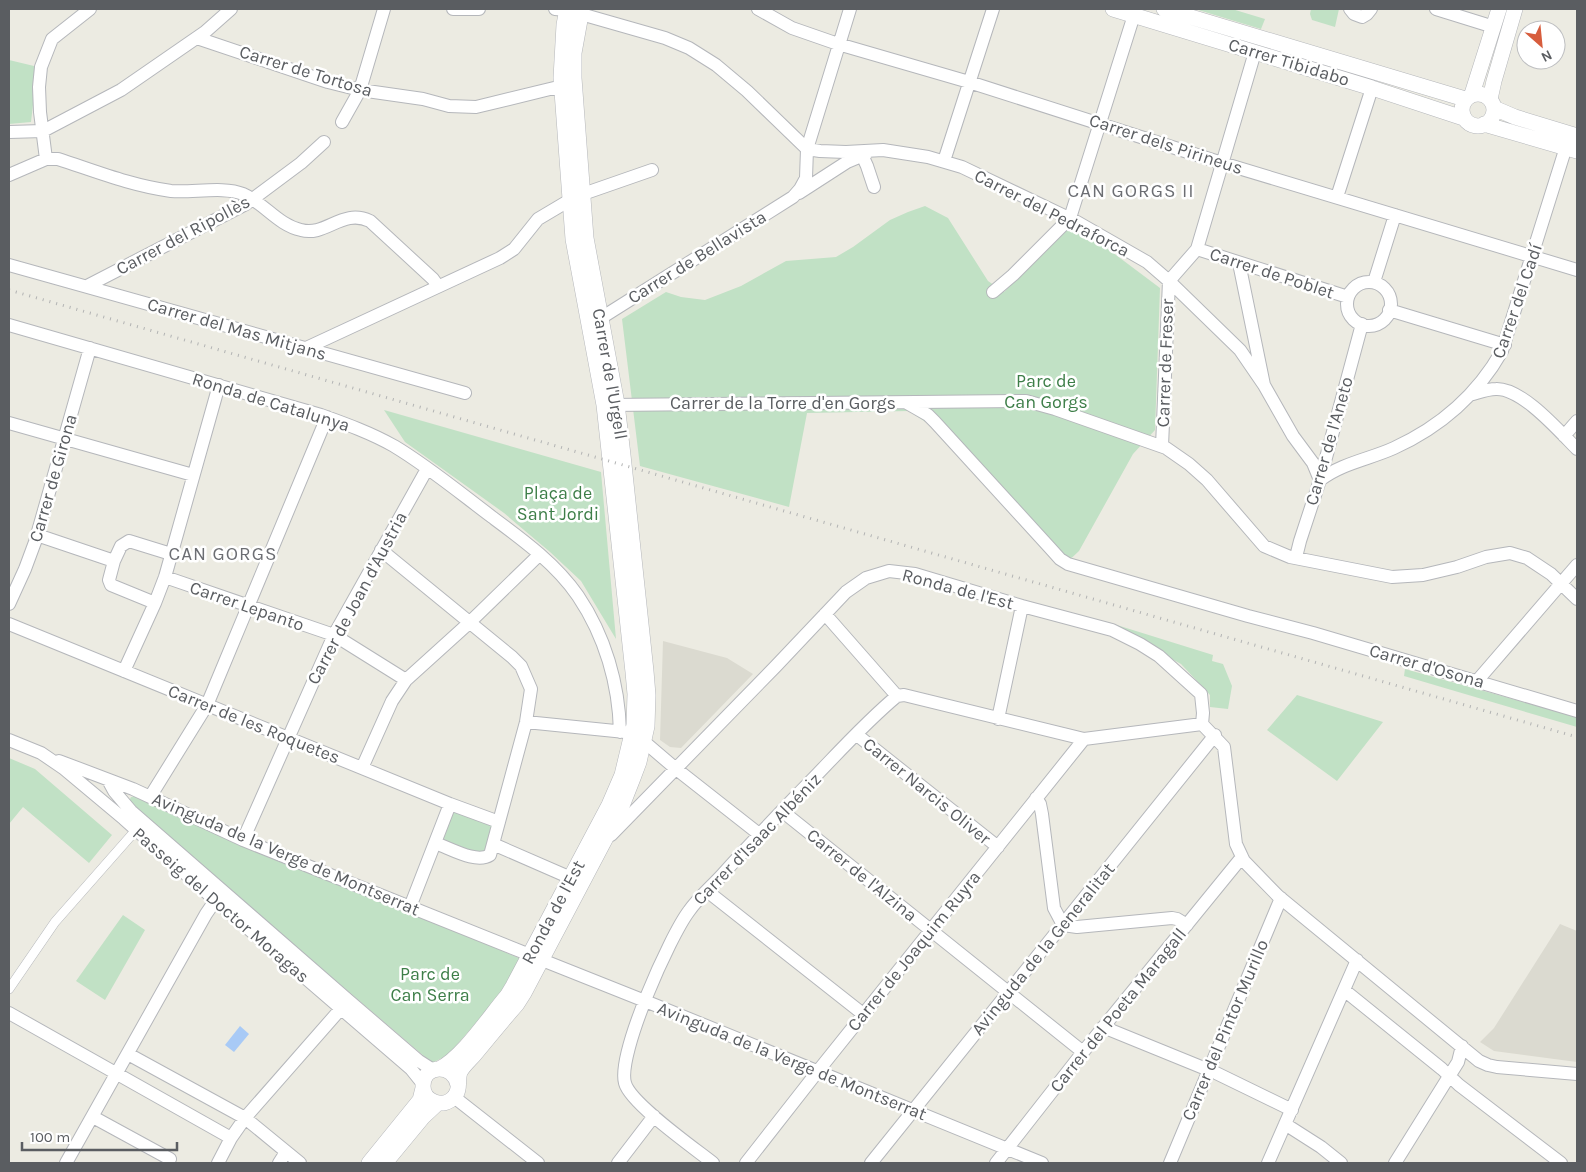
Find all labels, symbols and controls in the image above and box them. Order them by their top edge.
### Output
north arrow [1516,20,1566,70]
street label: Carrer Tibidabo [1226,33,1352,91]
street label: Carrer de Tortosa [237,40,375,102]
text: N [1538,46,1555,66]
street label: Carrer dels Pirineus [1086,109,1246,179]
street label: Carrer del Pedraforca [971,164,1133,262]
district label: CAN GORGS II [1067,180,1195,202]
street label: Carrer del Ripollès [112,190,254,280]
street label: Carrer de Bellavista [624,206,770,308]
street label: Carrer del Cadí [1487,240,1547,361]
street label: Carrer de Poblet [1207,243,1337,304]
street label: Carrer del Mas Mitjans [145,293,329,365]
street label: Carrer de Freser [1152,298,1178,428]
street label: Carrer de l'Urgell [588,307,632,441]
street label: Ronda de Catalunya [190,368,352,436]
park label: Parc de Can Gorgs [1004,370,1088,413]
street label: Carrer de l'Aneto [1300,374,1358,508]
street label: Carrer de la Torre d'en Gorgs [670,392,896,414]
street label: Carrer de Girona [24,411,82,545]
park label: Plaça de Sant Jordi [517,482,599,525]
street label: Carrer de Joan d'Austria [302,508,412,688]
district label: CAN GORGS [169,543,277,565]
street label: Ronda de l'Est [900,564,1016,615]
street label: Carrer Lepanto [187,576,307,636]
street label: Carrer d'Osona [1367,639,1487,693]
street label: Carrer de les Roquetes [165,679,343,769]
street label: Carrer Narcis Oliver [859,733,996,850]
street label: Carrer d'Isaac Albéniz [688,768,826,910]
street label: Avinguda de la Verge de Montserrat [149,788,423,921]
street label: Passeig del Doctor Moragas [128,822,314,988]
street label: Carrer de l'Alzina [802,824,922,926]
street label: Ronda de l'Est [516,856,590,968]
street label: Avinguda de la Generalitat [967,858,1120,1040]
street label: Carrer de Joaquim Ruyra [843,866,985,1036]
street label: Carrer del Poeta Maragall [1045,923,1191,1097]
street label: Carrer del Pintor Murillo [1177,936,1273,1124]
park label: Parc de Can Serra [390,963,470,1006]
street label: Avinguda de la Verge de Montserrat [654,997,930,1125]
scale bar [22,1120,178,1152]
text: 100 m [30,1128,70,1146]

